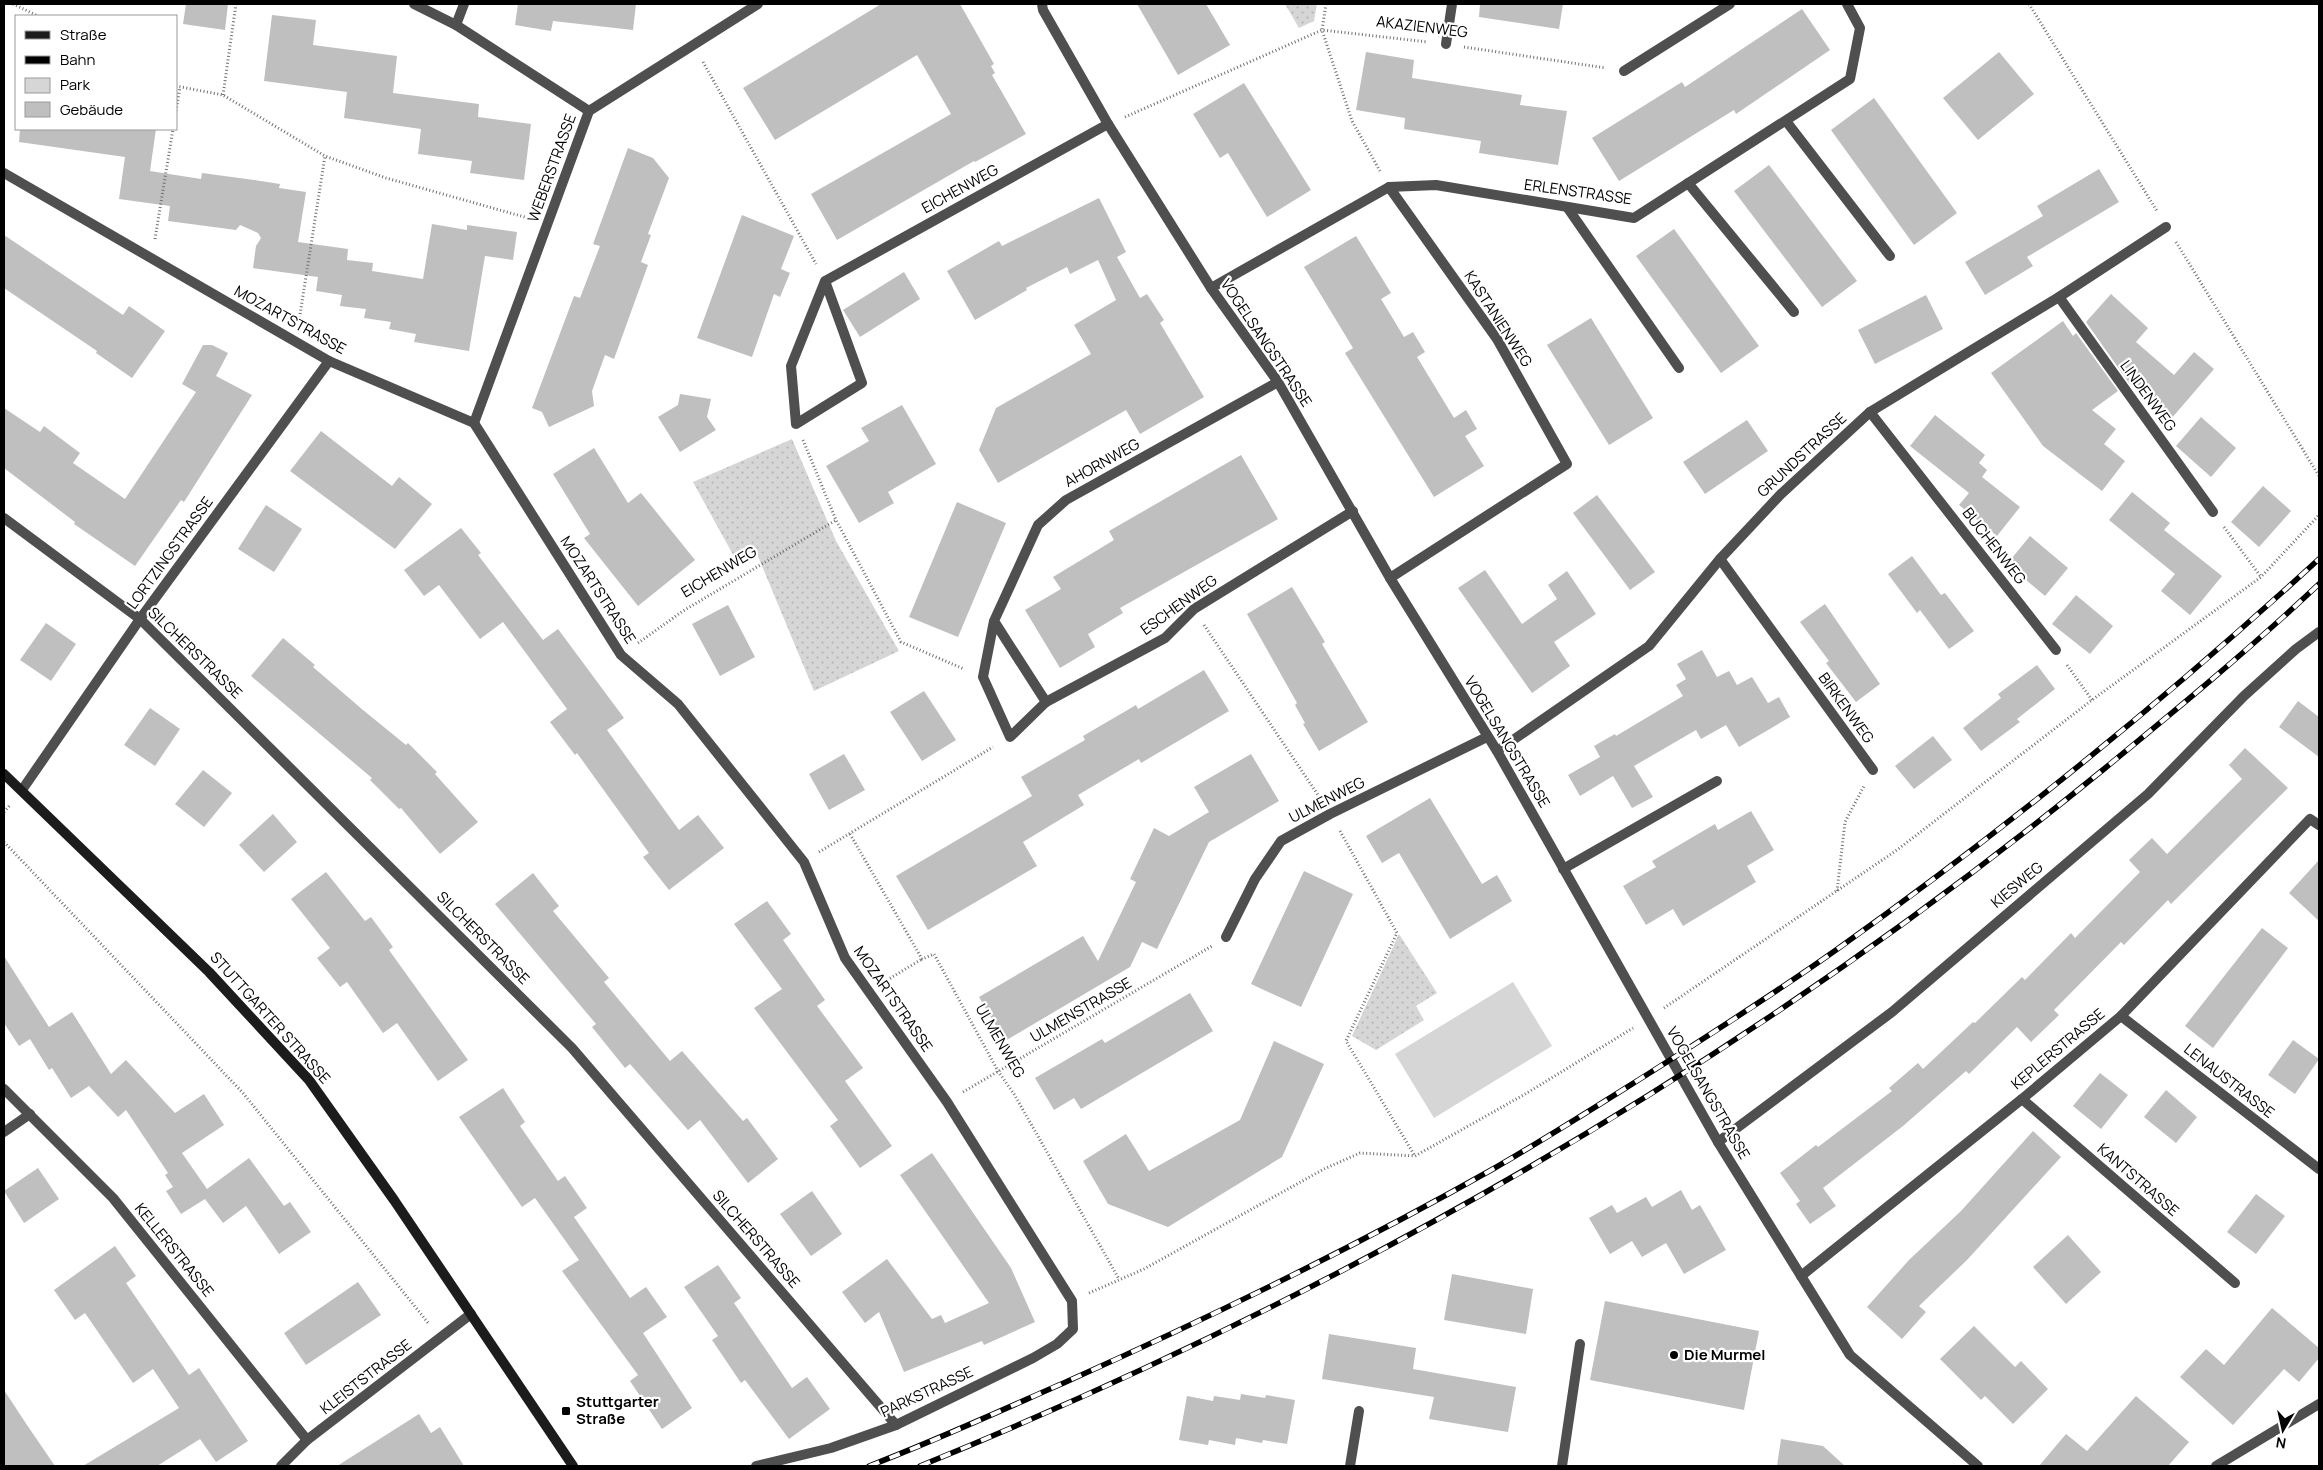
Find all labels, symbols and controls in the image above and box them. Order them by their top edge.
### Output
street label: AKAZIENWEG [1375,10,1469,43]
legend [15,15,178,130]
text: Straße [60,24,107,45]
text: Bahn [60,49,95,70]
text: Park [60,74,90,95]
text: Gebäude [60,99,123,120]
street label: WEBERSTRASSE [522,111,581,225]
street label: EICHENWEG [918,159,1002,218]
street label: ERLENSTRASSE [1523,174,1633,209]
street label: KASTANIENWEG [1459,267,1538,371]
street label: VOGELSANGSTRASSE [1216,275,1317,411]
street label: MOZARTSTRASSE [231,280,350,359]
street label: LINDENWEG [2116,356,2182,436]
street label: GRUNDSTRASSE [1752,408,1851,502]
street label: AHORNWEG [1060,433,1144,492]
street label: LORTZINGSTRASSE [122,492,218,613]
street label: BUCHENWEG [1958,503,2031,589]
street label: MOZARTSTRASSE [556,532,641,648]
street label: EICHENWEG [677,541,761,602]
street label: ESCHENWEG [1136,569,1222,640]
street label: SILCHERSTRASSE [144,602,247,703]
street label: BIRKENWEG [1814,668,1879,748]
street label: VOGELSANGSTRASSE [1460,672,1555,811]
street label: ULMENWEG [1285,771,1369,828]
street label: KIESWEG [1986,856,2048,913]
street label: SILCHERSTRASSE [432,887,534,989]
street label: MOZARTSTRASSE [849,942,938,1056]
street label: STUTTGARTER STRASSE [205,947,335,1088]
street label: ULMENSTRASSE [1026,972,1135,1047]
street label: ULMENWEG [971,1000,1030,1082]
street label: KEPLERSTRASSE [2006,1003,2109,1094]
street label: VOGELSANGSTRASSE [1662,1023,1755,1163]
street label: LENAUSTRASSE [2180,1039,2279,1123]
street label: KANTSTRASSE [2093,1138,2184,1221]
street label: SILCHERSTRASSE [708,1185,805,1292]
street label: KELLERSTRASSE [130,1198,219,1301]
street label: KLEISTSTRASSE [316,1334,416,1419]
place label: Die Murmel [1684,1344,1766,1365]
marker: Die Murmel [1668,1349,1680,1361]
street label: PARKSTRASSE [877,1361,976,1422]
place label: Stuttgarter Straße [576,1391,659,1429]
marker: Stuttgarter Straße [560,1405,572,1417]
north arrow [2258,1405,2308,1455]
text: N [2274,1433,2287,1454]

